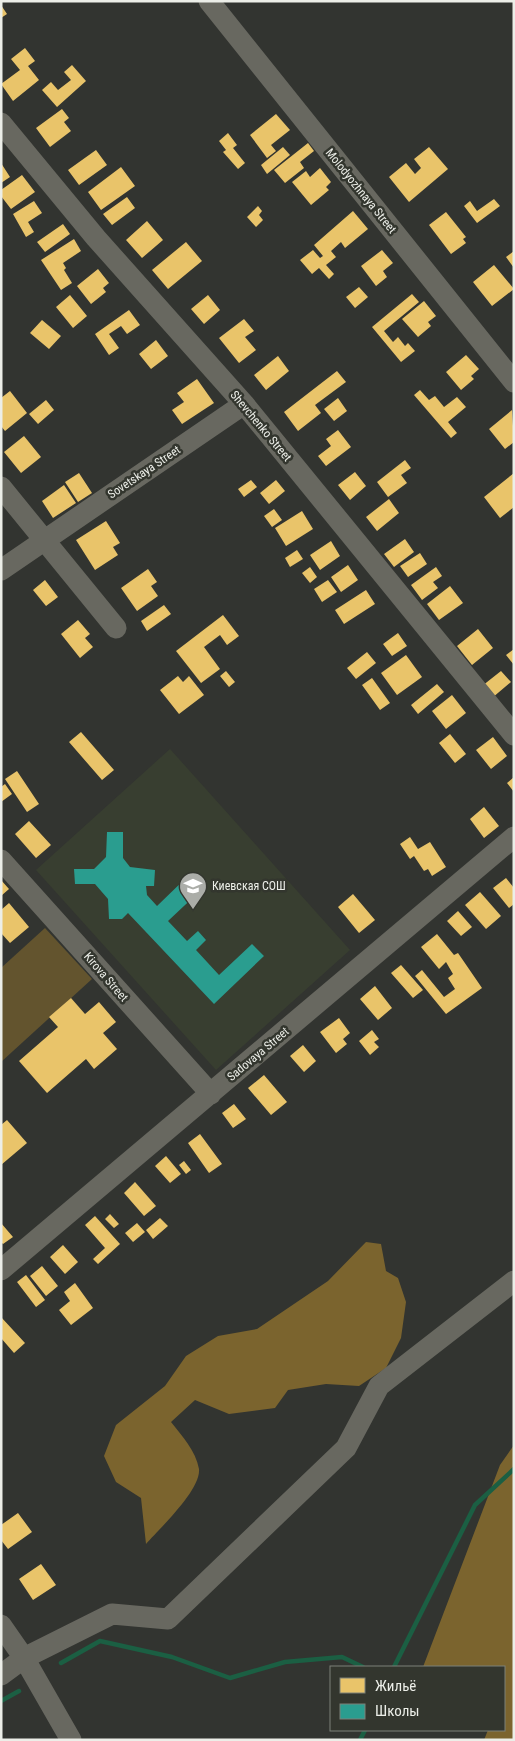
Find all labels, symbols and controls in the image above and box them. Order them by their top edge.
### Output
street label: Molodyozhnaya Street [323,146,400,236]
street label: Shevchenko Street [227,388,295,464]
street label: Sovetskaya Street [105,442,183,501]
school or university icon: Киевская СОШ [178,871,208,910]
place label: Киевская СОШ [212,879,286,893]
street label: Kirova Street [81,950,131,1005]
street label: Sadovaya Street [224,1024,292,1084]
legend [330,1666,505,1731]
text: Жильё [375,1677,416,1695]
text: Школы [375,1702,420,1720]

